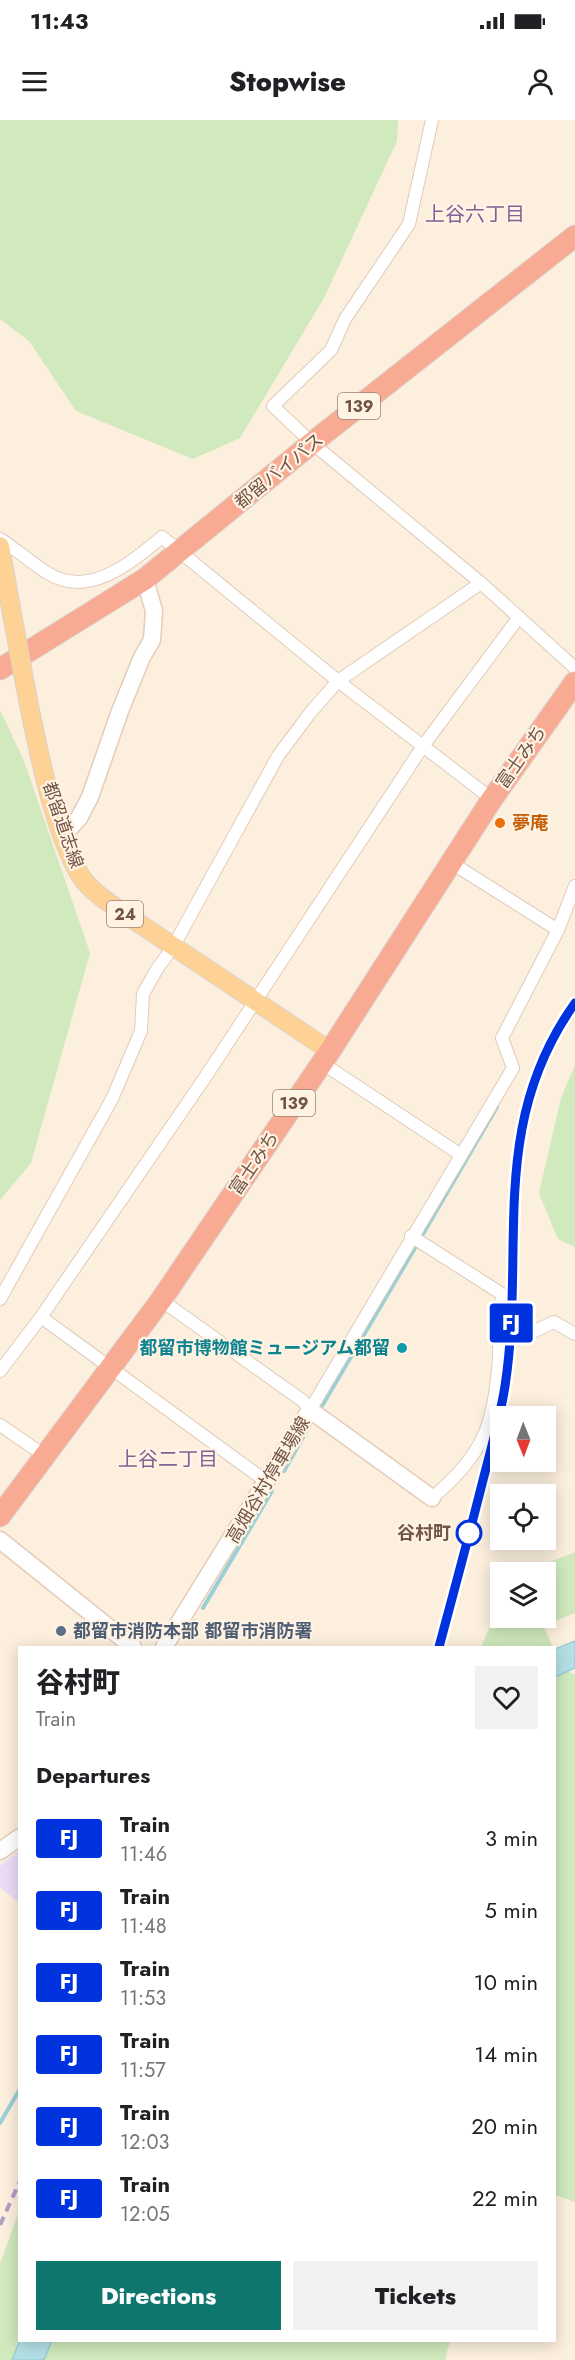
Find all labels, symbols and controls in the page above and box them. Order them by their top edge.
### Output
text: 11:43 [30,5,89,37]
text: Stopwise [229,62,346,101]
icon: menu [18,65,51,98]
icon: person [524,65,557,98]
district label: 上谷六丁目 [425,200,525,229]
road number: 139 [338,393,380,419]
street label: 都留バイパス [229,427,329,515]
street label: 富士みち [490,720,552,794]
street label: 都留道志線 [36,778,90,872]
place label: 夢庵 [512,810,548,836]
marker: 夢庵 [493,816,507,830]
road number: 24 [107,901,143,927]
road number: 139 [273,1090,315,1116]
street label: 富士みち [223,1126,285,1200]
line badge: FJ [484,1304,538,1342]
text: FJ [502,1308,520,1338]
place label: 都留市博物館ミュージアム都留 [140,1335,390,1361]
marker: 都留市博物館ミュージアム都留 [395,1341,409,1355]
north arrow [490,1406,556,1472]
map controls [490,1406,556,1628]
street label: 高畑谷村停車場線 [220,1412,316,1548]
district label: 上谷二丁目 [118,1445,218,1474]
button: locate [490,1484,556,1550]
place label: 谷村町 [397,1520,451,1546]
marker: 谷村町 [456,1520,482,1546]
button: layers [490,1562,556,1628]
place label: 都留市消防本部 都留市消防署 [73,1618,312,1644]
marker: 都留市消防本部 都留市消防署 [54,1624,68,1638]
text: 谷村町 [36,1662,120,1703]
button: heart [475,1666,538,1729]
text: Train [36,1705,76,1734]
text: Departures [36,1759,150,1791]
text: Train [120,1808,170,1840]
text: 3 min [485,1822,538,1854]
text: FJ [60,1823,78,1853]
text: 11:46 [120,1840,167,1869]
text: Train [120,1880,170,1912]
text: 5 min [485,1894,538,1926]
text: FJ [60,1895,78,1925]
text: 11:48 [120,1912,167,1941]
text: Train [120,1952,170,1984]
text: 10 min [474,1966,538,1998]
text: FJ [60,1967,78,1997]
text: 11:53 [120,1984,166,2013]
text: Train [120,2024,170,2056]
text: 14 min [474,2038,538,2070]
text: FJ [60,2039,78,2069]
text: 11:57 [120,2056,166,2085]
text: Train [120,2096,170,2128]
text: 20 min [471,2110,538,2142]
text: FJ [60,2111,78,2141]
text: 12:03 [120,2128,169,2157]
text: Train [120,2168,170,2200]
text: 22 min [472,2182,538,2214]
text: FJ [60,2183,78,2213]
text: 12:05 [120,2200,170,2229]
button: Directions [36,2261,281,2330]
button: Tickets [293,2261,538,2330]

